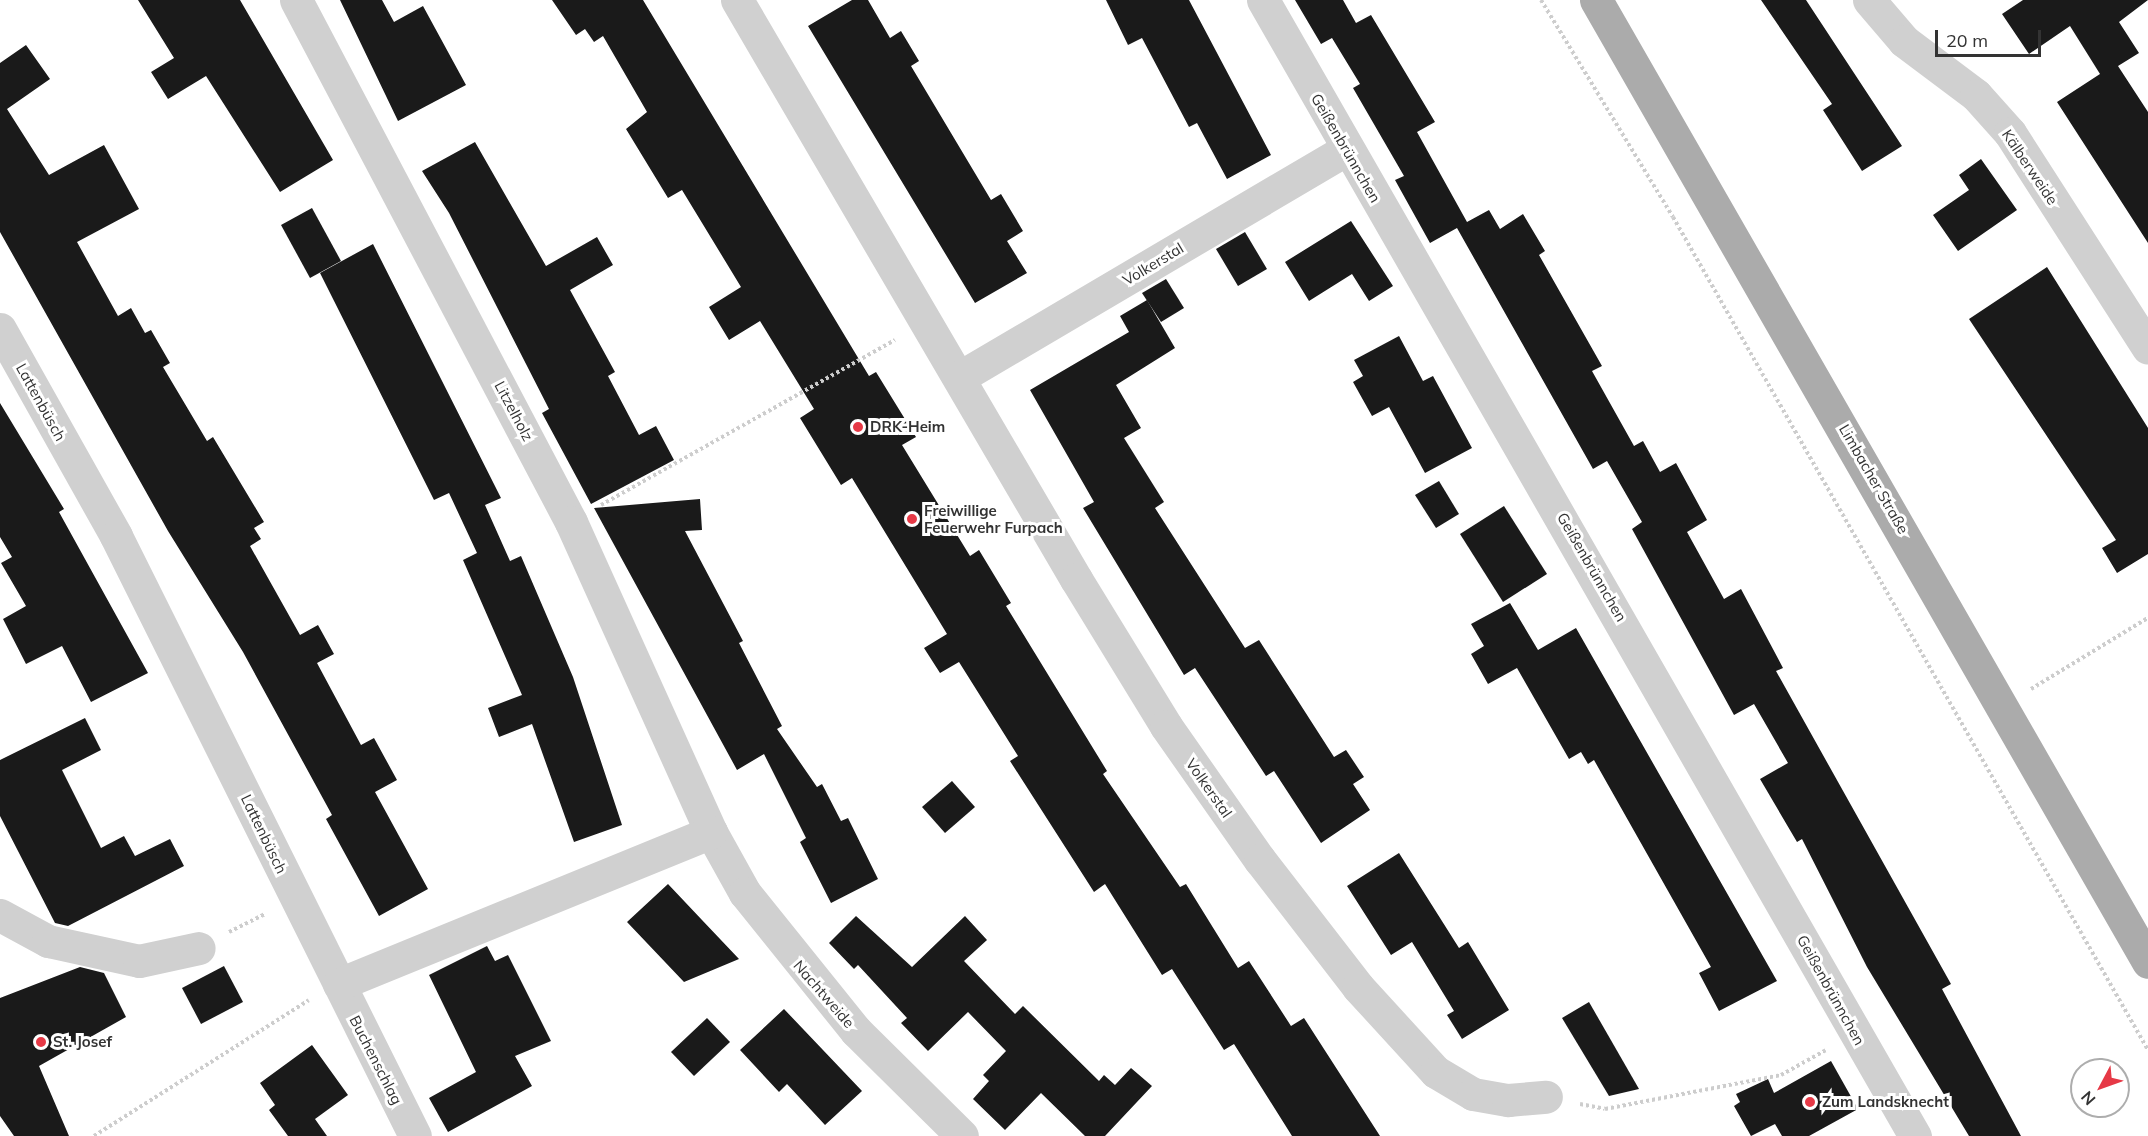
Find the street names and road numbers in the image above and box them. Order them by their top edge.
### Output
street label: Geißenbrünnchen [1307,90,1385,206]
street label: Kälberweide [1998,126,2062,208]
street label: Volkerstal [1119,239,1187,289]
street label: Lattenbüsch [12,360,70,444]
street label: Litzelholz [491,378,537,444]
street label: Limbacher Straße [1835,421,1913,537]
street label: Geißenbrünnchen [1553,509,1631,625]
street label: Volkerstal [1182,755,1236,821]
street label: Lattenbüsch [237,792,291,876]
street label: Geißenbrünnchen [1793,932,1869,1048]
street label: Nachtweide [790,957,858,1031]
street label: Buchenschlag [346,1013,406,1107]

